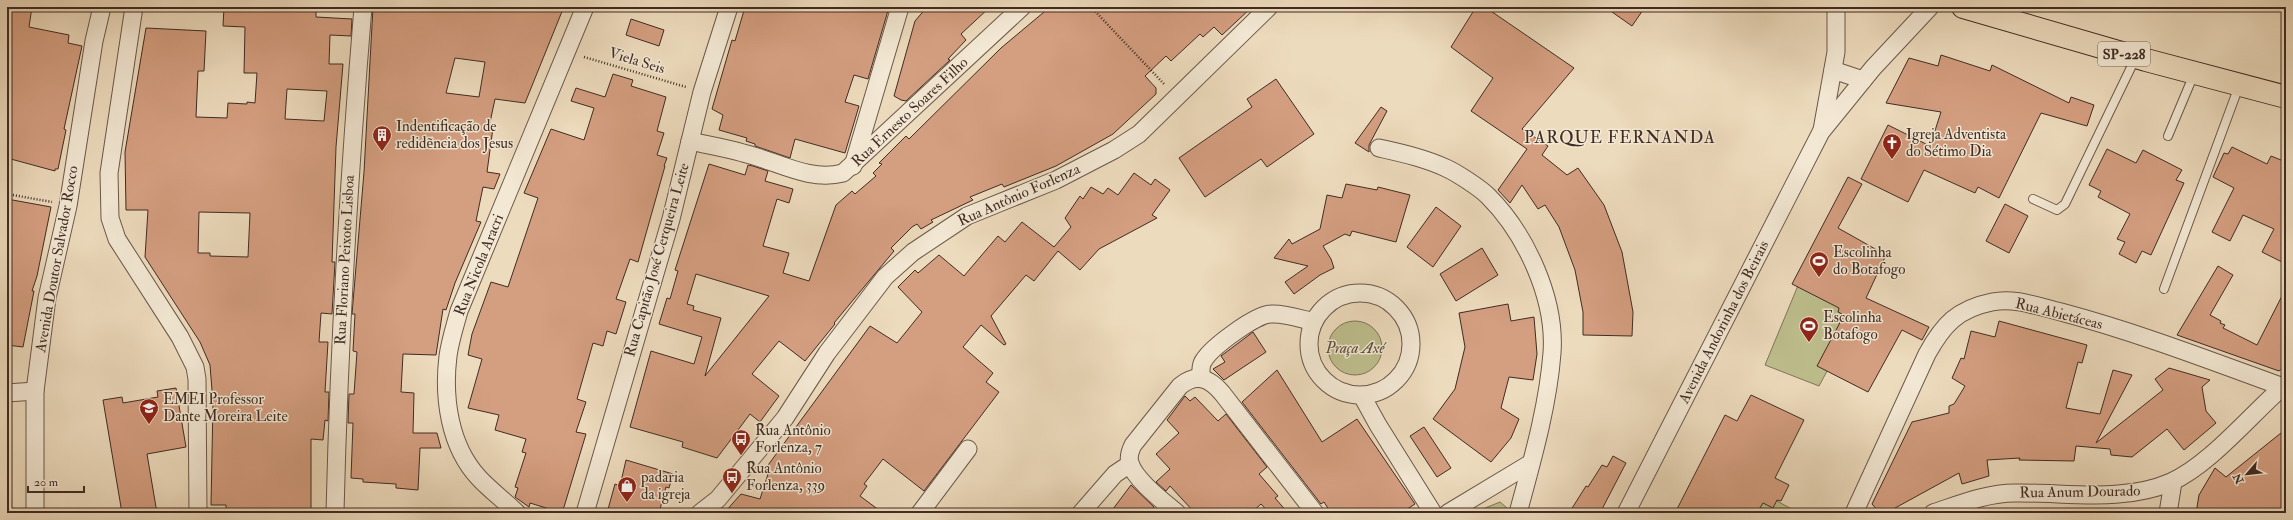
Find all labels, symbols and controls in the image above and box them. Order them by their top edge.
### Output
road number: SP-228 [2098,42,2150,66]
street label: Viela Seis [607,43,667,79]
street label: Rua Ernesto Soares Filho [848,53,972,171]
place label: Indentificação de redidẽncia dos Jesus [396,117,513,154]
building icon: Indentificação de redidẽncia dos Jesus [371,124,393,152]
place label: Igreja Adventista do Sétimo Dia [1906,125,2007,161]
district label: PARQUE FERNANDA [1524,127,1716,148]
church icon: Igreja Adventista do Sétimo Dia [1881,132,1903,160]
street label: Rua Antônio Forlenza [955,159,1084,231]
street label: Rua Capitão José Cerqueira Leite [620,161,695,359]
street label: Avenida Doutor Salvador Rocco [31,164,83,355]
street label: Rua Floriano Peixoto Lisboa [331,174,359,345]
street label: Rua Nicola Aracri [450,211,508,319]
street label: Avenida Andorinha dos Beirais [1674,237,1773,408]
place label: Escolinha do Botafogo [1833,243,1905,279]
sports icon: Escolinha do Botafogo [1808,250,1830,278]
street label: Rua Abietáceas [2013,294,2105,334]
place label: Escolinha Botafogo [1823,308,1883,344]
sports icon: Escolinha Botafogo [1798,315,1820,343]
park label: Praça Axé [1325,339,1388,358]
place label: EMEI Professor Dante Moreira Leite [163,390,288,426]
school or university icon: EMEI Professor Dante Moreira Leite [138,397,160,425]
place label: Rua Antônio Forlenza, 7 [755,421,831,457]
bus stop icon: Rua Antônio Forlenza, 7 [730,428,752,456]
north arrow [2227,454,2267,494]
place label: Rua Antônio Forlenza, 339 [746,459,825,495]
bus stop icon: Rua Antônio Forlenza, 339 [721,466,743,494]
scale bar [28,468,84,494]
place label: padaria da igreja [640,468,691,504]
text: N [2230,470,2247,487]
text: 20 m [34,475,59,490]
shop icon: padaria da igreja [616,475,638,503]
street label: Rua Anum Dourado [2019,481,2141,503]

